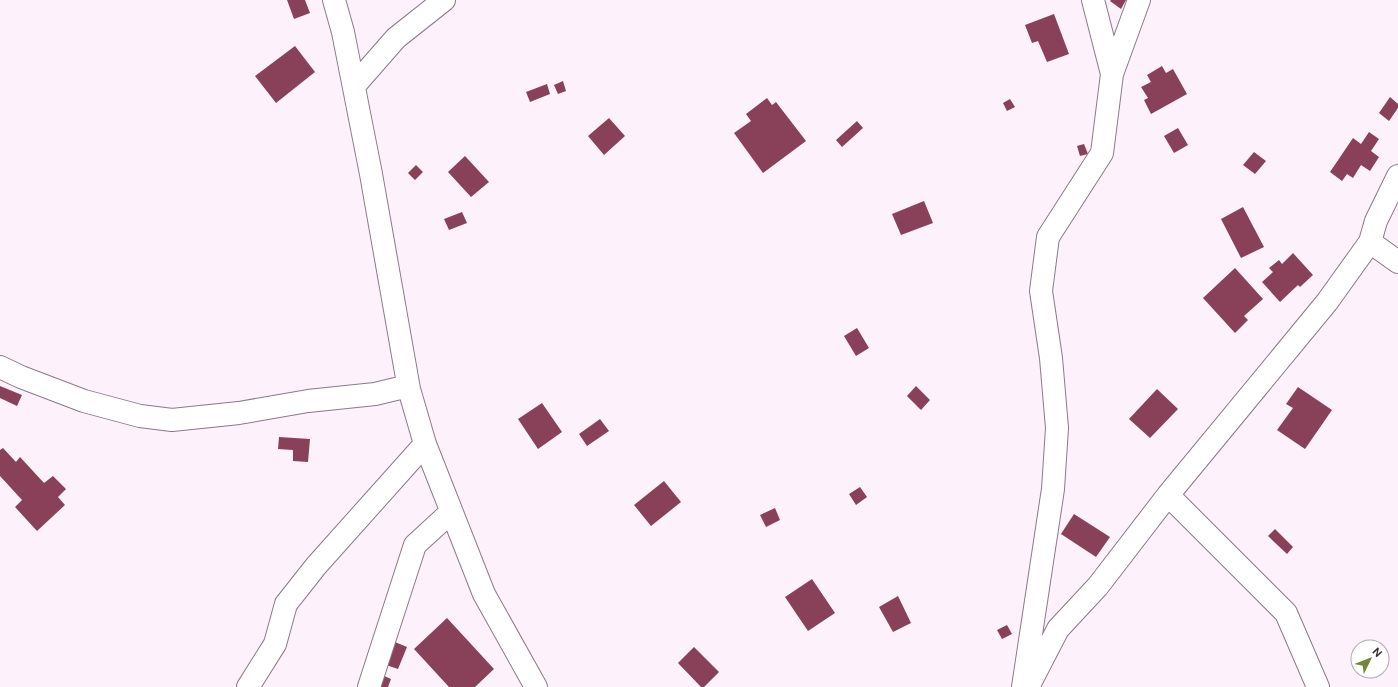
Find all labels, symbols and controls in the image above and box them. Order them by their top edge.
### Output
north arrow [1350,639,1390,679]
text: N [1369,644,1385,660]

